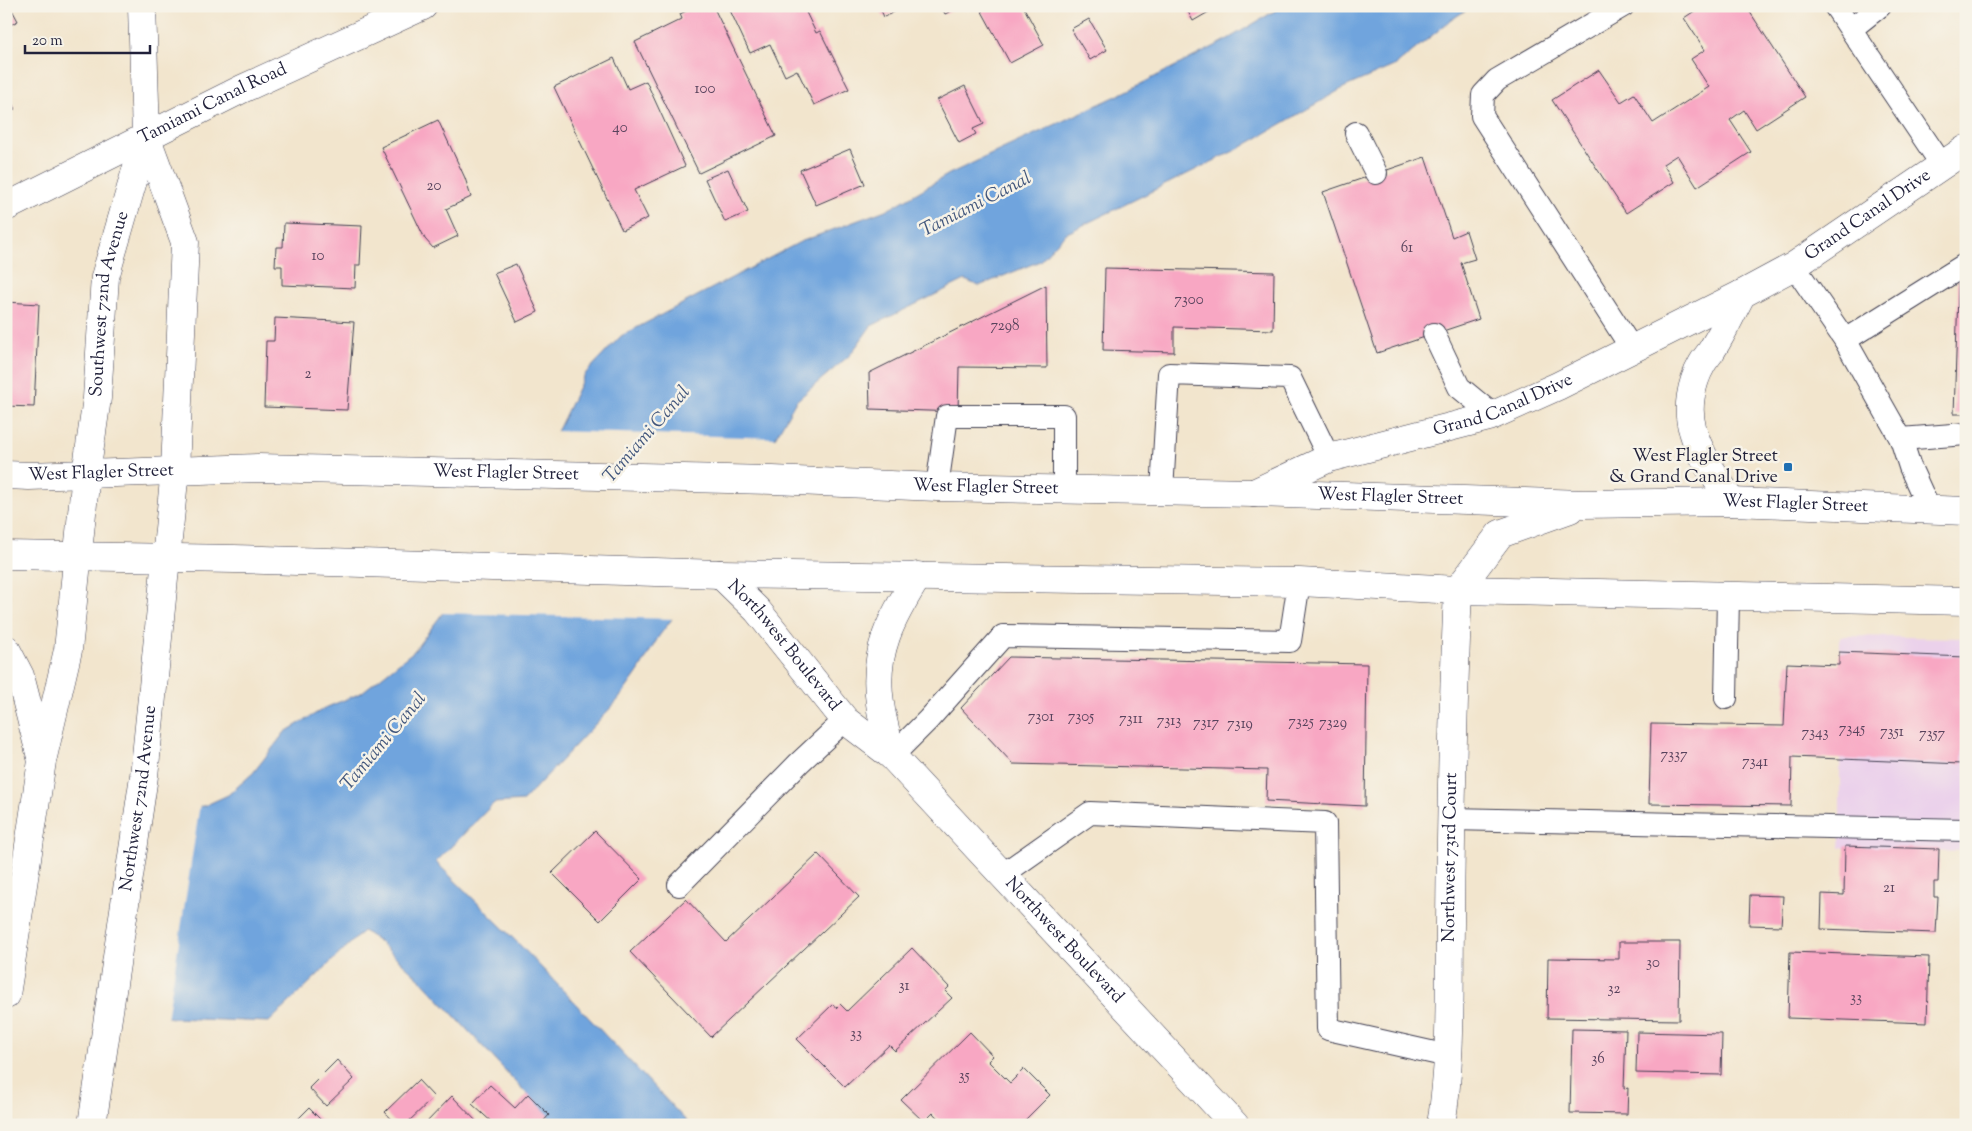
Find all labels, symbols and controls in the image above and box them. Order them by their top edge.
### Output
scale bar [25,22,150,54]
text: 20 m [32,31,63,52]
street label: Tamiami Canal Road [134,57,291,152]
house number: 100 [695,79,715,100]
house number: 40 [612,118,628,139]
street label: Grand Canal Drive [1800,163,1937,268]
water label: Tamiami Canal [916,165,1036,245]
house number: 20 [427,176,442,197]
street label: Southwest 72nd Avenue [84,208,136,398]
house number: 61 [1401,238,1413,259]
house number: 10 [312,246,325,267]
house number: 7300 [1174,290,1204,311]
house number: 7298 [990,316,1020,337]
house number: 2 [304,364,312,385]
street label: Grand Canal Drive [1431,367,1578,444]
water label: Tamiami Canal [597,380,697,490]
place label: West Flagler Street & Grand Canal Drive [1609,444,1778,491]
street label: West Flagler Street [28,458,174,489]
street label: West Flagler Street [433,459,579,488]
marker: West Flagler Street & Grand Canal Drive [1782,461,1794,473]
street label: West Flagler Street [912,473,1059,502]
street label: West Flagler Street [1317,482,1464,513]
street label: West Flagler Street [1722,489,1869,520]
street label: Northwest Boulevard [721,574,846,717]
water label: Tamiami Canal [335,687,433,797]
street label: Northwest 72nd Avenue [114,704,164,893]
house number: 7301 [1028,707,1054,728]
house number: 7305 [1068,707,1094,728]
house number: 7311 [1119,709,1143,730]
house number: 7313 [1157,711,1181,732]
house number: 7325 [1288,712,1314,733]
house number: 7317 [1193,713,1220,734]
house number: 7329 [1319,713,1347,734]
house number: 7319 [1227,714,1253,735]
house number: 7345 [1839,719,1865,740]
house number: 7351 [1880,722,1904,743]
house number: 7343 [1801,723,1829,744]
house number: 7357 [1919,724,1946,745]
house number: 7337 [1660,745,1688,766]
house number: 7341 [1742,752,1768,773]
street label: Northwest 73rd Court [1437,772,1465,942]
street label: Northwest Boulevard [998,872,1129,1010]
house number: 21 [1883,878,1895,899]
house number: 30 [1646,953,1660,974]
house number: 31 [898,976,910,997]
house number: 32 [1607,979,1621,1000]
house number: 33 [1850,988,1862,1009]
house number: 33 [850,1024,862,1045]
house number: 36 [1591,1049,1605,1070]
house number: 35 [958,1066,970,1087]

